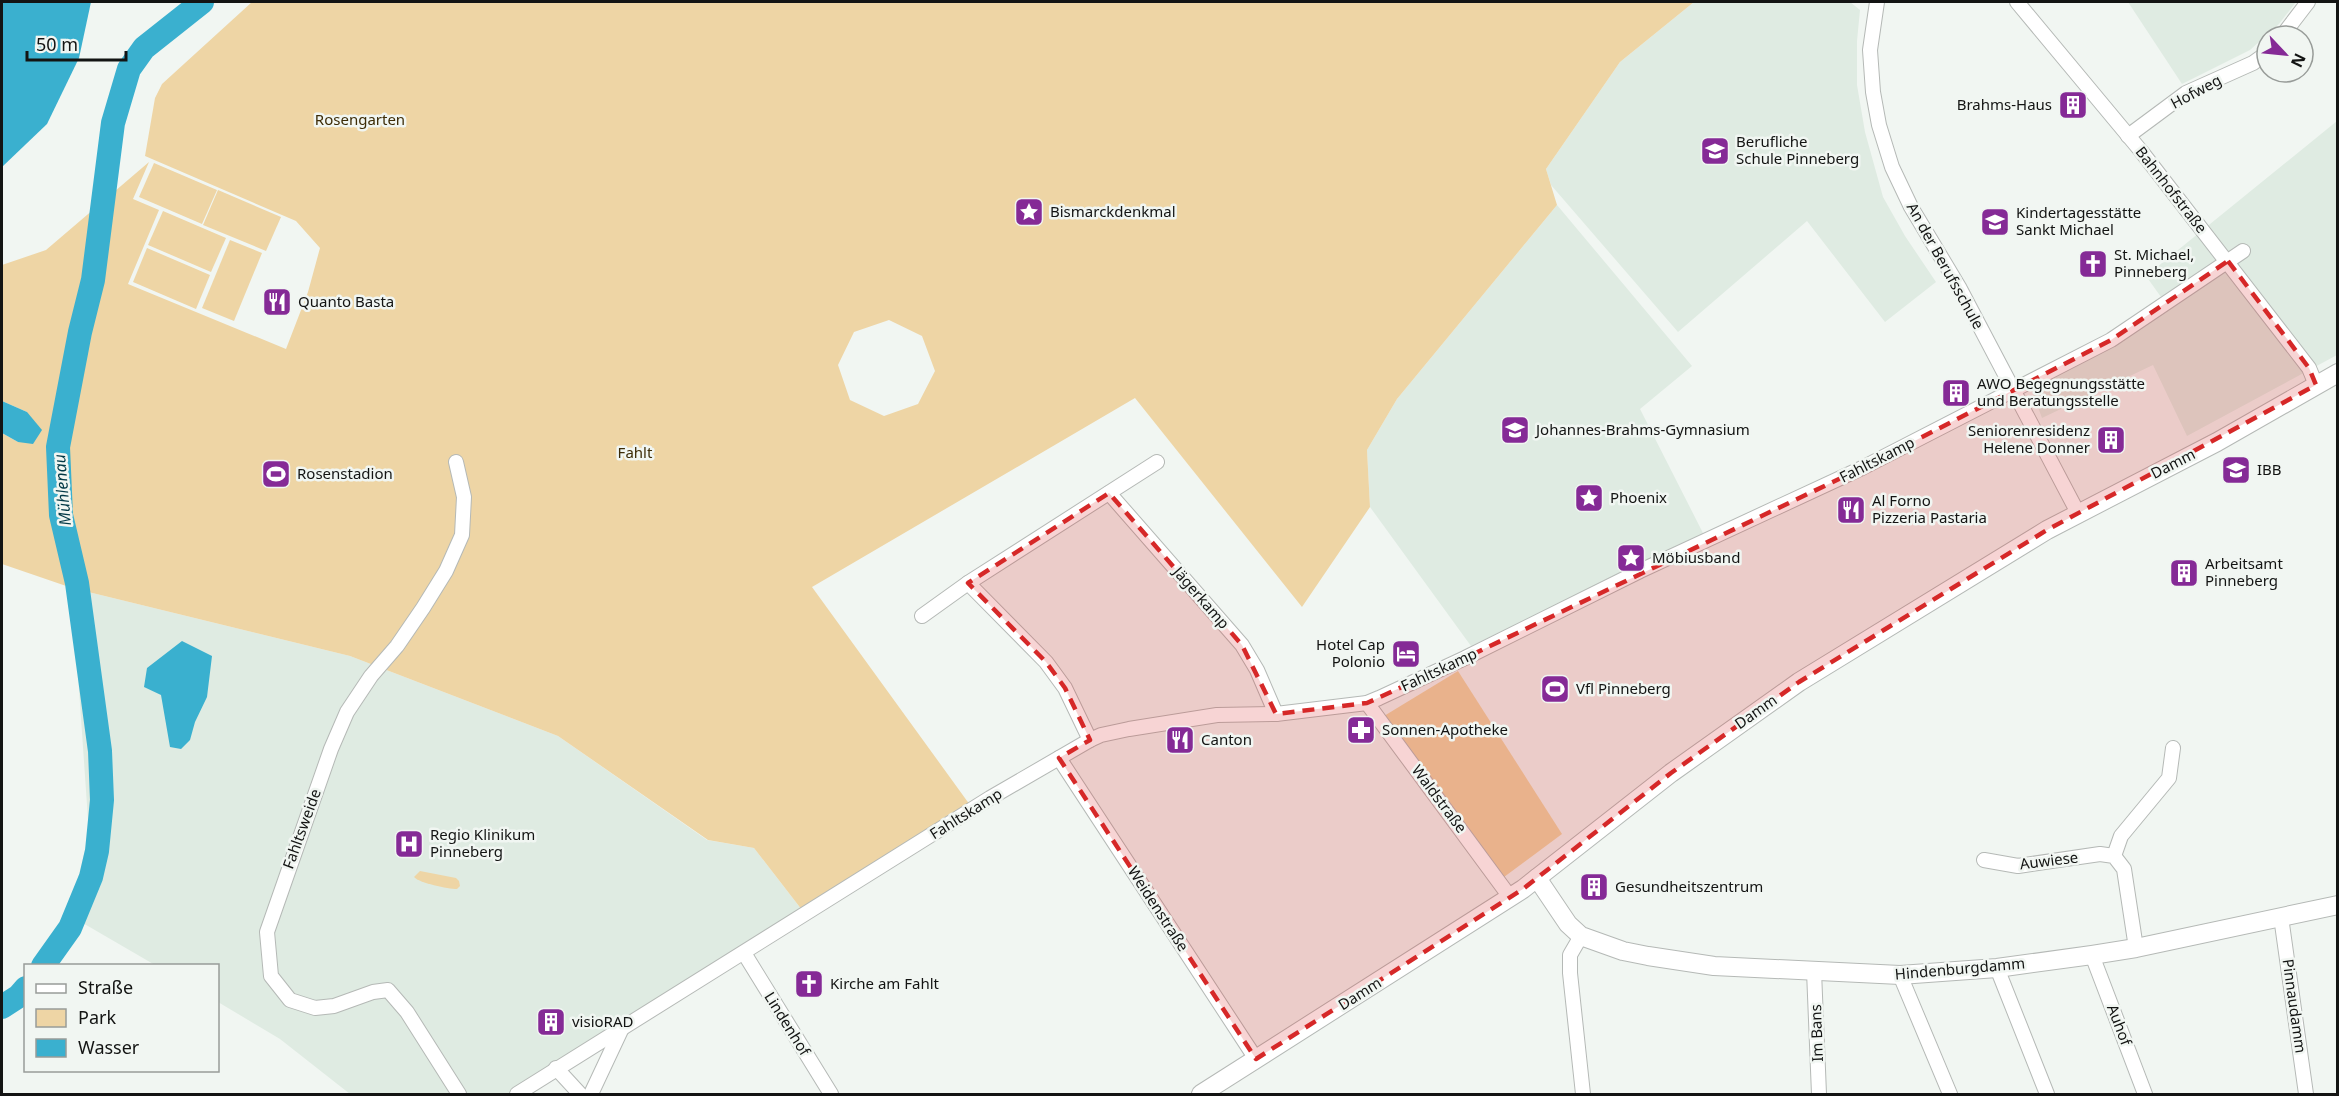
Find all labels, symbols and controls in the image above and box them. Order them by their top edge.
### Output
scale bar [27,24,126,62]
north arrow [2255,24,2315,84]
text: 50 m [36,32,78,56]
text: N [2286,50,2311,71]
street label: Hofweg [2167,69,2224,113]
building icon: Brahms-Haus [2057,89,2089,121]
place label: Brahms-Haus [1957,94,2052,114]
park label: Rosengarten [315,109,405,129]
place label: Berufliche Schule Pinneberg [1736,131,1859,168]
school or university icon: Berufliche Schule Pinneberg [1699,135,1731,167]
street label: Bahnhofstraße [2132,142,2212,237]
place icon: Bismarckdenkmal [1013,196,1045,228]
street label: An der Berufsschule [1903,199,1989,332]
place label: Bismarckdenkmal [1050,201,1176,221]
place label: Kindertagesstätte Sankt Michael [2016,202,2141,239]
school or university icon: Kindertagesstätte Sankt Michael [1979,206,2011,238]
place label: St. Michael, Pinneberg [2114,244,2194,281]
church icon: St. Michael, Pinneberg [2077,248,2109,280]
restaurant icon: Quanto Basta [261,286,293,318]
place label: Quanto Basta [298,291,394,311]
place label: AWO Begegnungsstätte und Beratungsstelle [1977,373,2145,410]
building icon: AWO Begegnungsstätte und Beratungsstelle [1940,377,1972,409]
school or university icon: Johannes-Brahms-Gymnasium [1499,414,1531,446]
place label: Johannes-Brahms-Gymnasium [1534,419,1750,439]
place label: Seniorenresidenz Helene Donner [1968,420,2090,457]
building icon: Seniorenresidenz Helene Donner [2095,424,2127,456]
street label: Fahltskamp [1836,432,1917,487]
park label: Fahlt [618,442,653,462]
street label: Damm [2147,443,2198,483]
water label: Mühlenau [48,453,76,527]
school or university icon: IBB [2220,454,2252,486]
sports icon: Rosenstadion [260,458,292,490]
place label: IBB [2257,459,2282,479]
place label: Rosenstadion [297,463,393,483]
place icon: Phoenix [1573,482,1605,514]
place label: Phoenix [1610,487,1667,507]
place label: Al Forno Pizzeria Pastaria [1872,490,1987,527]
restaurant icon: Al Forno Pizzeria Pastaria [1835,494,1867,526]
place icon: Möbiusband [1615,542,1647,574]
place label: Möbiusband [1652,547,1740,567]
place label: Arbeitsamt Pinneberg [2205,553,2283,590]
building icon: Arbeitsamt Pinneberg [2168,557,2200,589]
street label: Jägerkamp [1168,561,1234,633]
place label: Hotel Cap Polonio [1316,634,1385,671]
hotel icon: Hotel Cap Polonio [1390,638,1422,670]
street label: Fahltskamp [1397,643,1480,695]
sports icon: Vfl Pinneberg [1539,673,1571,705]
place label: Vfl Pinneberg [1576,678,1671,698]
street label: Damm [1730,689,1781,733]
pharmacy icon: Sonnen-Apotheke [1345,714,1377,746]
place label: Sonnen-Apotheke [1382,719,1508,739]
restaurant icon: Canton [1164,724,1196,756]
place label: Canton [1201,729,1252,749]
street label: Waldstraße [1408,760,1472,836]
street label: Fahltskamp [926,783,1005,843]
street label: Fahltsweide [277,786,325,871]
place label: Regio Klinikum Pinneberg [430,824,535,861]
hospital icon: Regio Klinikum Pinneberg [393,828,425,860]
street label: Auwiese [2019,847,2079,874]
street label: Weidenstraße [1124,862,1194,955]
building icon: Gesundheitszentrum [1578,871,1610,903]
place label: Gesundheitszentrum [1615,876,1763,896]
street label: Hindenburgdamm [1894,952,2026,984]
street label: Pinnaudamm [2278,957,2311,1054]
legend [24,964,219,1072]
church icon: Kirche am Fahlt [793,968,825,1000]
street label: Damm [1334,972,1385,1014]
place label: Kirche am Fahlt [830,973,940,993]
text: Straße [78,975,133,999]
street label: Lindenhof [760,988,816,1060]
street label: Auhof [2103,1001,2137,1049]
street label: Im Bans [1805,1004,1827,1062]
text: Park [78,1005,116,1029]
building icon: visioRAD [535,1006,567,1038]
place label: visioRAD [572,1011,634,1031]
text: Wasser [78,1035,140,1059]

